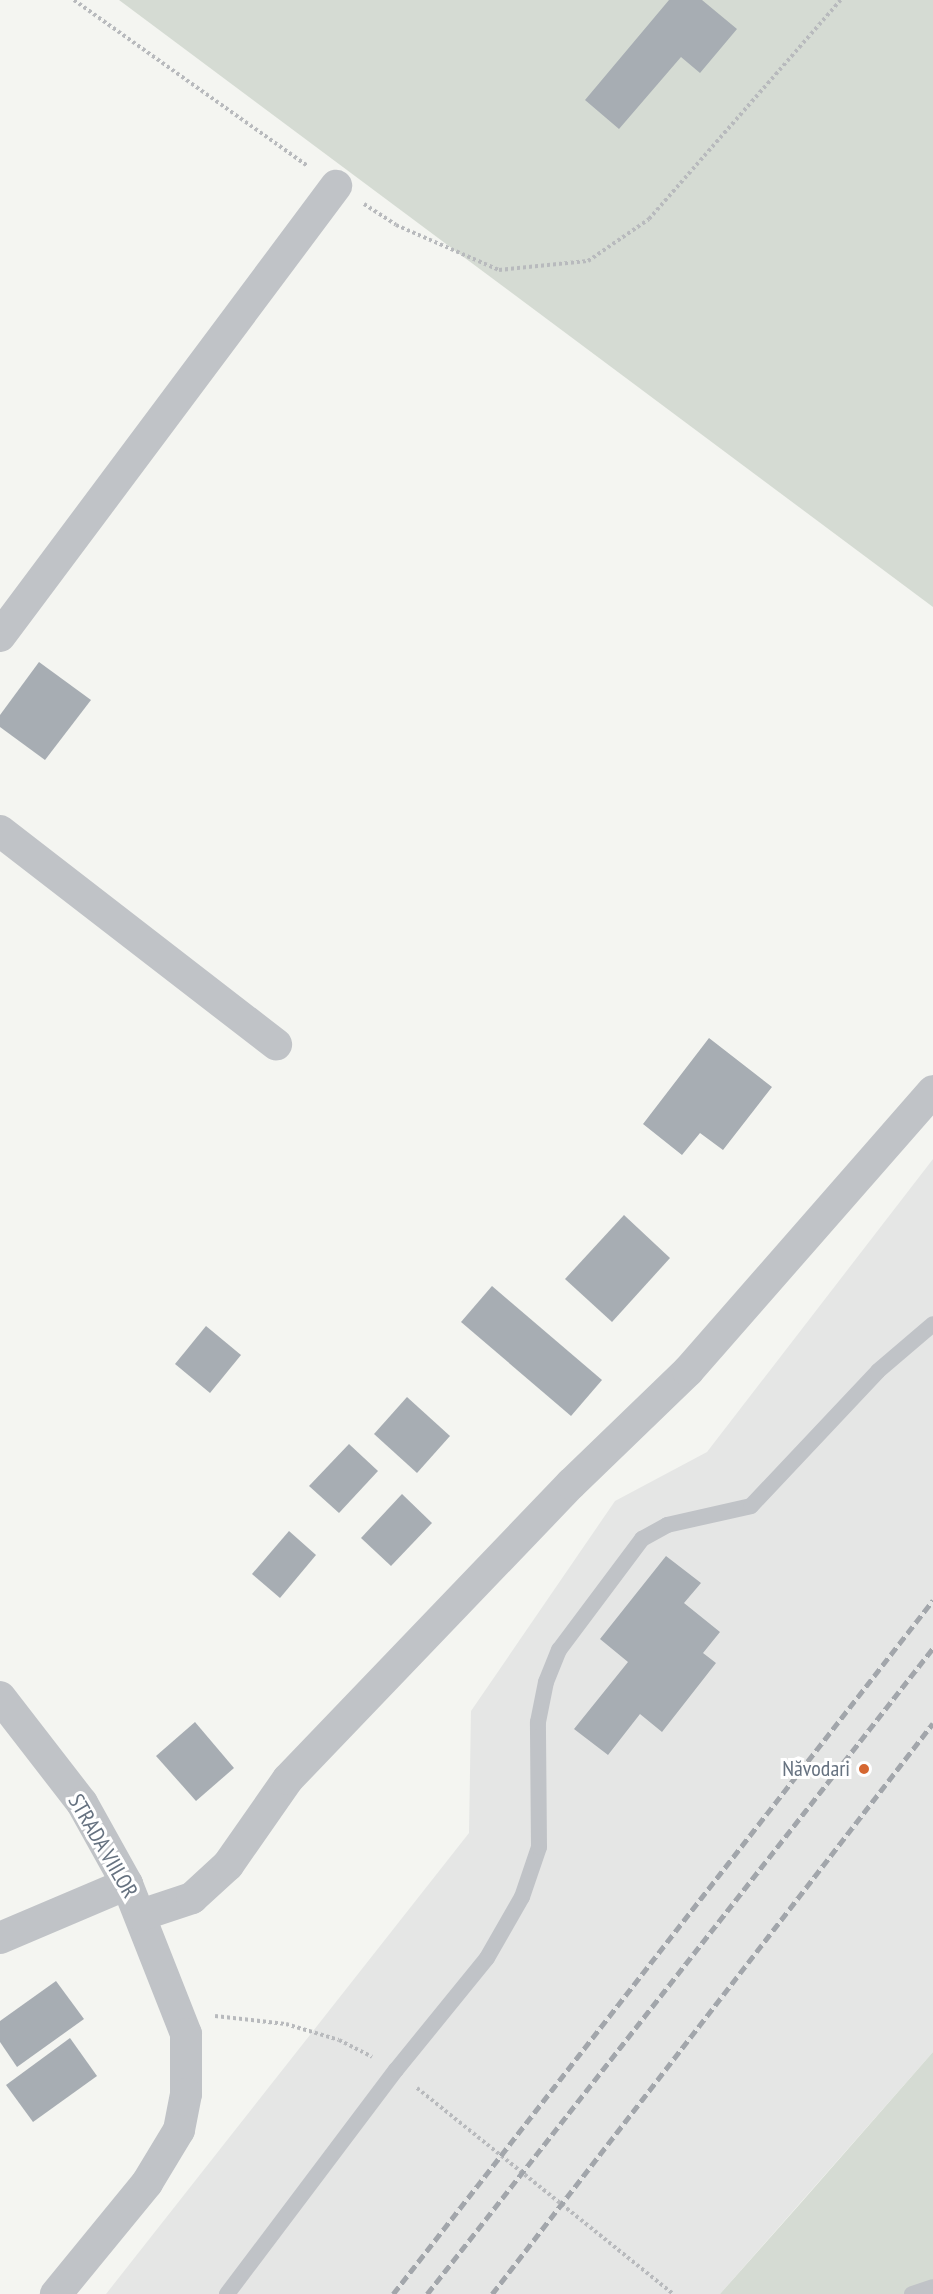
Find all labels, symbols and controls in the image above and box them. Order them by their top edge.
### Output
place label: Năvodari [782,1756,850,1782]
marker: Năvodari [855,1760,873,1778]
street label: STRADA VIILOR [62,1789,144,1903]

